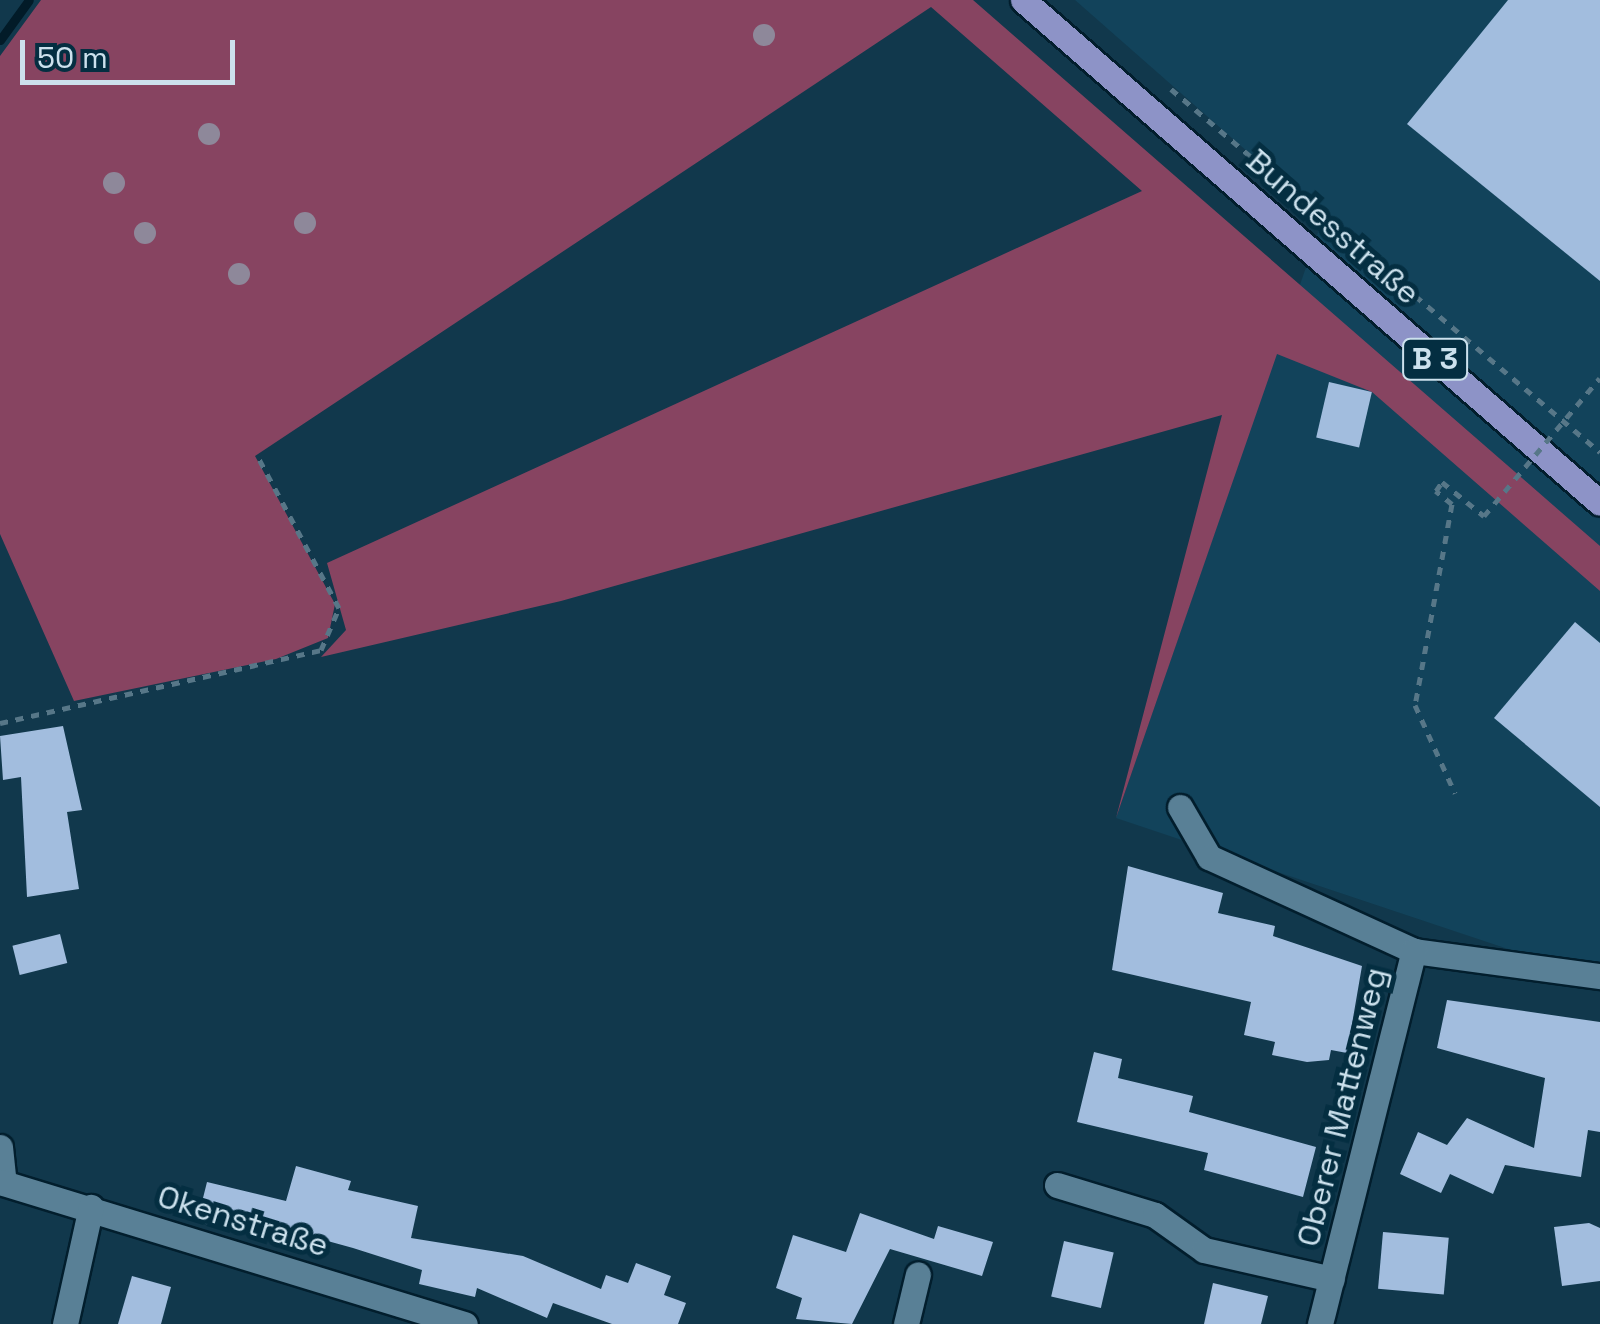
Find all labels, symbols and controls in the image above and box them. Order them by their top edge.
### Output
scale bar [25,20,240,82]
text: 50 m [37,38,108,77]
street label: Bundesstraße [1239,141,1427,313]
road number: B 3 [1400,334,1470,384]
street label: Oberer Mattenweg [1289,964,1395,1250]
street label: Okenstraße [153,1177,333,1265]

